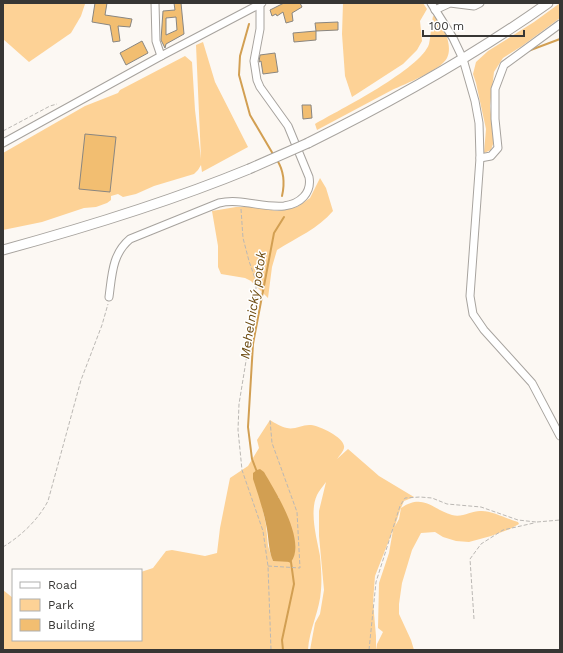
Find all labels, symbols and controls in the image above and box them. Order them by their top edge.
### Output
scale bar [423,12,524,38]
text: 100 m [429,19,464,33]
water label: Mehelnický potok [237,249,269,360]
legend [12,569,142,641]
text: Road [48,578,77,592]
text: Park [48,598,74,612]
text: Building [48,618,95,632]

